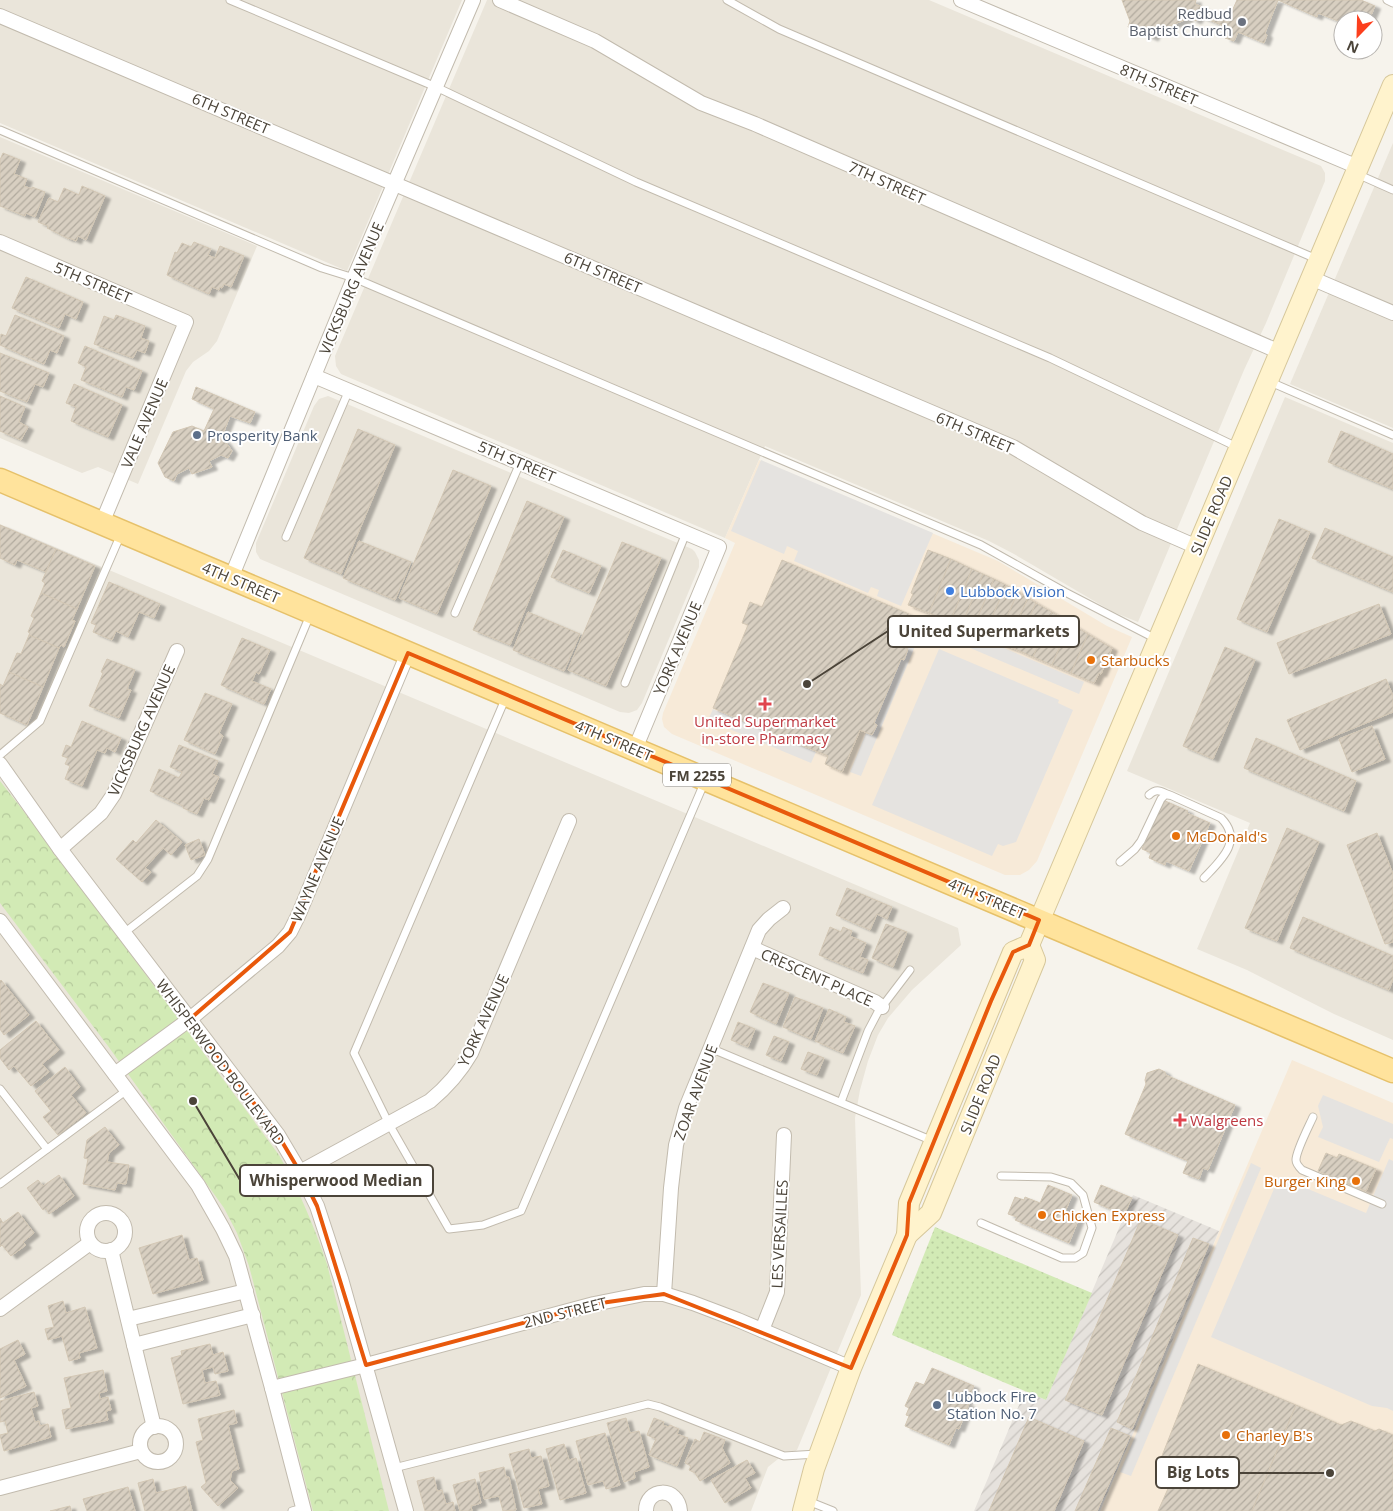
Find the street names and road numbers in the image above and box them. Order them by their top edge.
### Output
street label: 8TH STREET [1117,59,1202,110]
street label: 6TH STREET [189,88,274,139]
street label: 7TH STREET [845,156,929,208]
street label: VICKSBURG AVENUE [314,219,388,357]
street label: 6TH STREET [561,247,646,298]
street label: 5TH STREET [51,257,136,308]
street label: VALE AVENUE [116,375,172,471]
street label: 6TH STREET [933,407,1018,458]
street label: 5TH STREET [475,436,560,487]
street label: SLIDE ROAD [1185,472,1237,558]
street label: 4TH STREET [199,557,284,608]
street label: YORK AVENUE [648,598,706,698]
street label: VICKSBURG AVENUE [103,661,179,799]
street label: 4TH STREET [572,715,657,766]
road number: FM 2255 [663,764,731,786]
street label: WAYNE AVENUE [286,813,348,925]
street label: 4TH STREET [945,873,1030,924]
street label: CRESCENT PLACE [758,943,876,1011]
street label: YORK AVENUE [453,971,513,1069]
street label: WHISPERWOOD BOULEVARD [152,975,290,1149]
street label: ZOAR AVENUE [668,1041,722,1143]
street label: SLIDE ROAD [955,1051,1005,1137]
street label: LES VERSAILLES [766,1179,792,1289]
street label: 2ND STREET [521,1292,610,1332]

